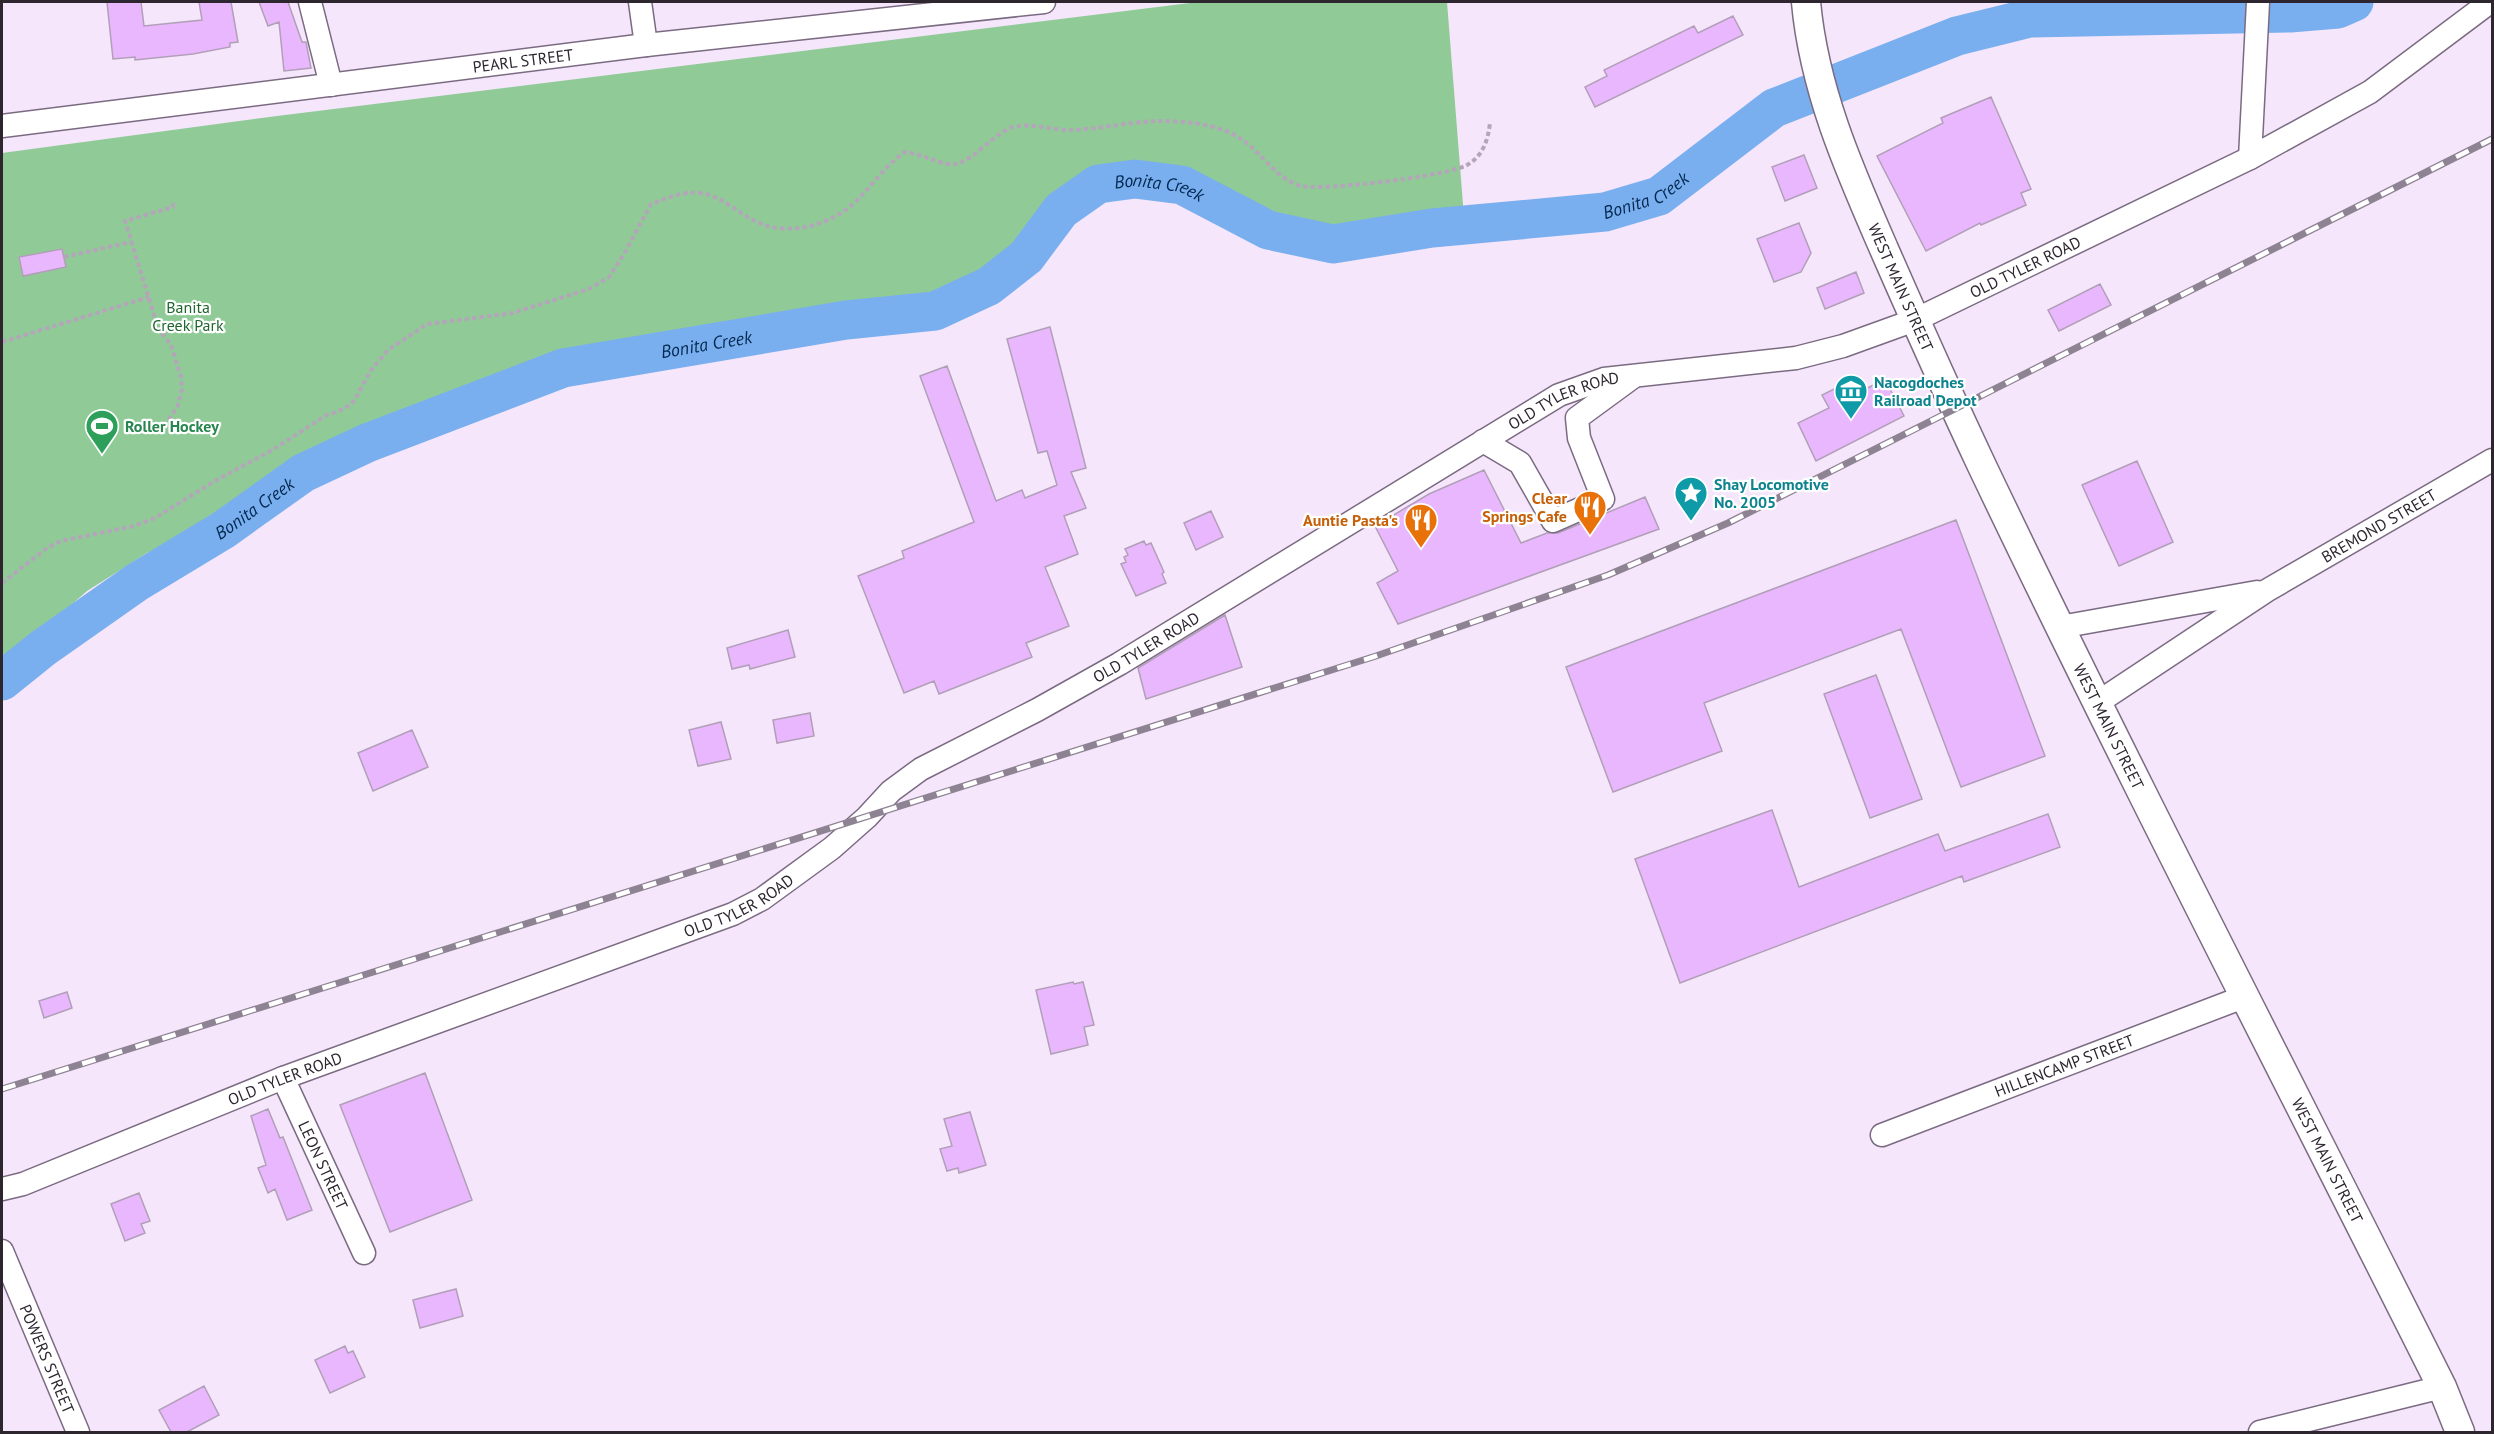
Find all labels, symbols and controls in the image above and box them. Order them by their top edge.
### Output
street label: PEARL STREET [471,44,575,77]
water label: Bonita Creek [1600,166,1694,224]
water label: Bonita Creek [1113,167,1209,207]
street label: WEST MAIN STREET [1864,220,1938,354]
street label: OLD TYLER ROAD [1966,231,2084,302]
park label: Banita Creek Park [152,297,224,335]
water label: Bonita Creek [659,325,754,363]
street label: OLD TYLER ROAD [1504,367,1620,434]
place label: Nacogdoches Railroad Depot [1874,372,1977,410]
museum icon: Nacogdoches Railroad Depot [1833,373,1869,420]
sports icon: Roller Hockey [84,408,120,455]
place label: Roller Hockey [125,416,219,436]
water label: Bonita Creek [210,471,299,544]
place label: Shay Locomotive No. 2005 [1714,474,1829,512]
place icon: Shay Locomotive No. 2005 [1673,475,1709,522]
street label: BREMOND STREET [2318,484,2440,567]
place label: Clear Springs Cafe [1482,488,1567,526]
restaurant icon: Clear Springs Cafe [1572,489,1608,536]
restaurant icon: Auntie Pasta's [1403,502,1439,549]
place label: Auntie Pasta's [1303,510,1398,530]
street label: OLD TYLER ROAD [1089,607,1203,687]
street label: WEST MAIN STREET [2069,660,2149,793]
street label: OLD TYLER ROAD [681,869,797,941]
street label: HILLENCAMP STREET [1992,1030,2137,1101]
street label: OLD TYLER ROAD [225,1047,345,1109]
street label: WEST MAIN STREET [2288,1094,2368,1226]
street label: LEON STREET [294,1117,353,1213]
street label: POWERS STREET [16,1301,79,1417]

